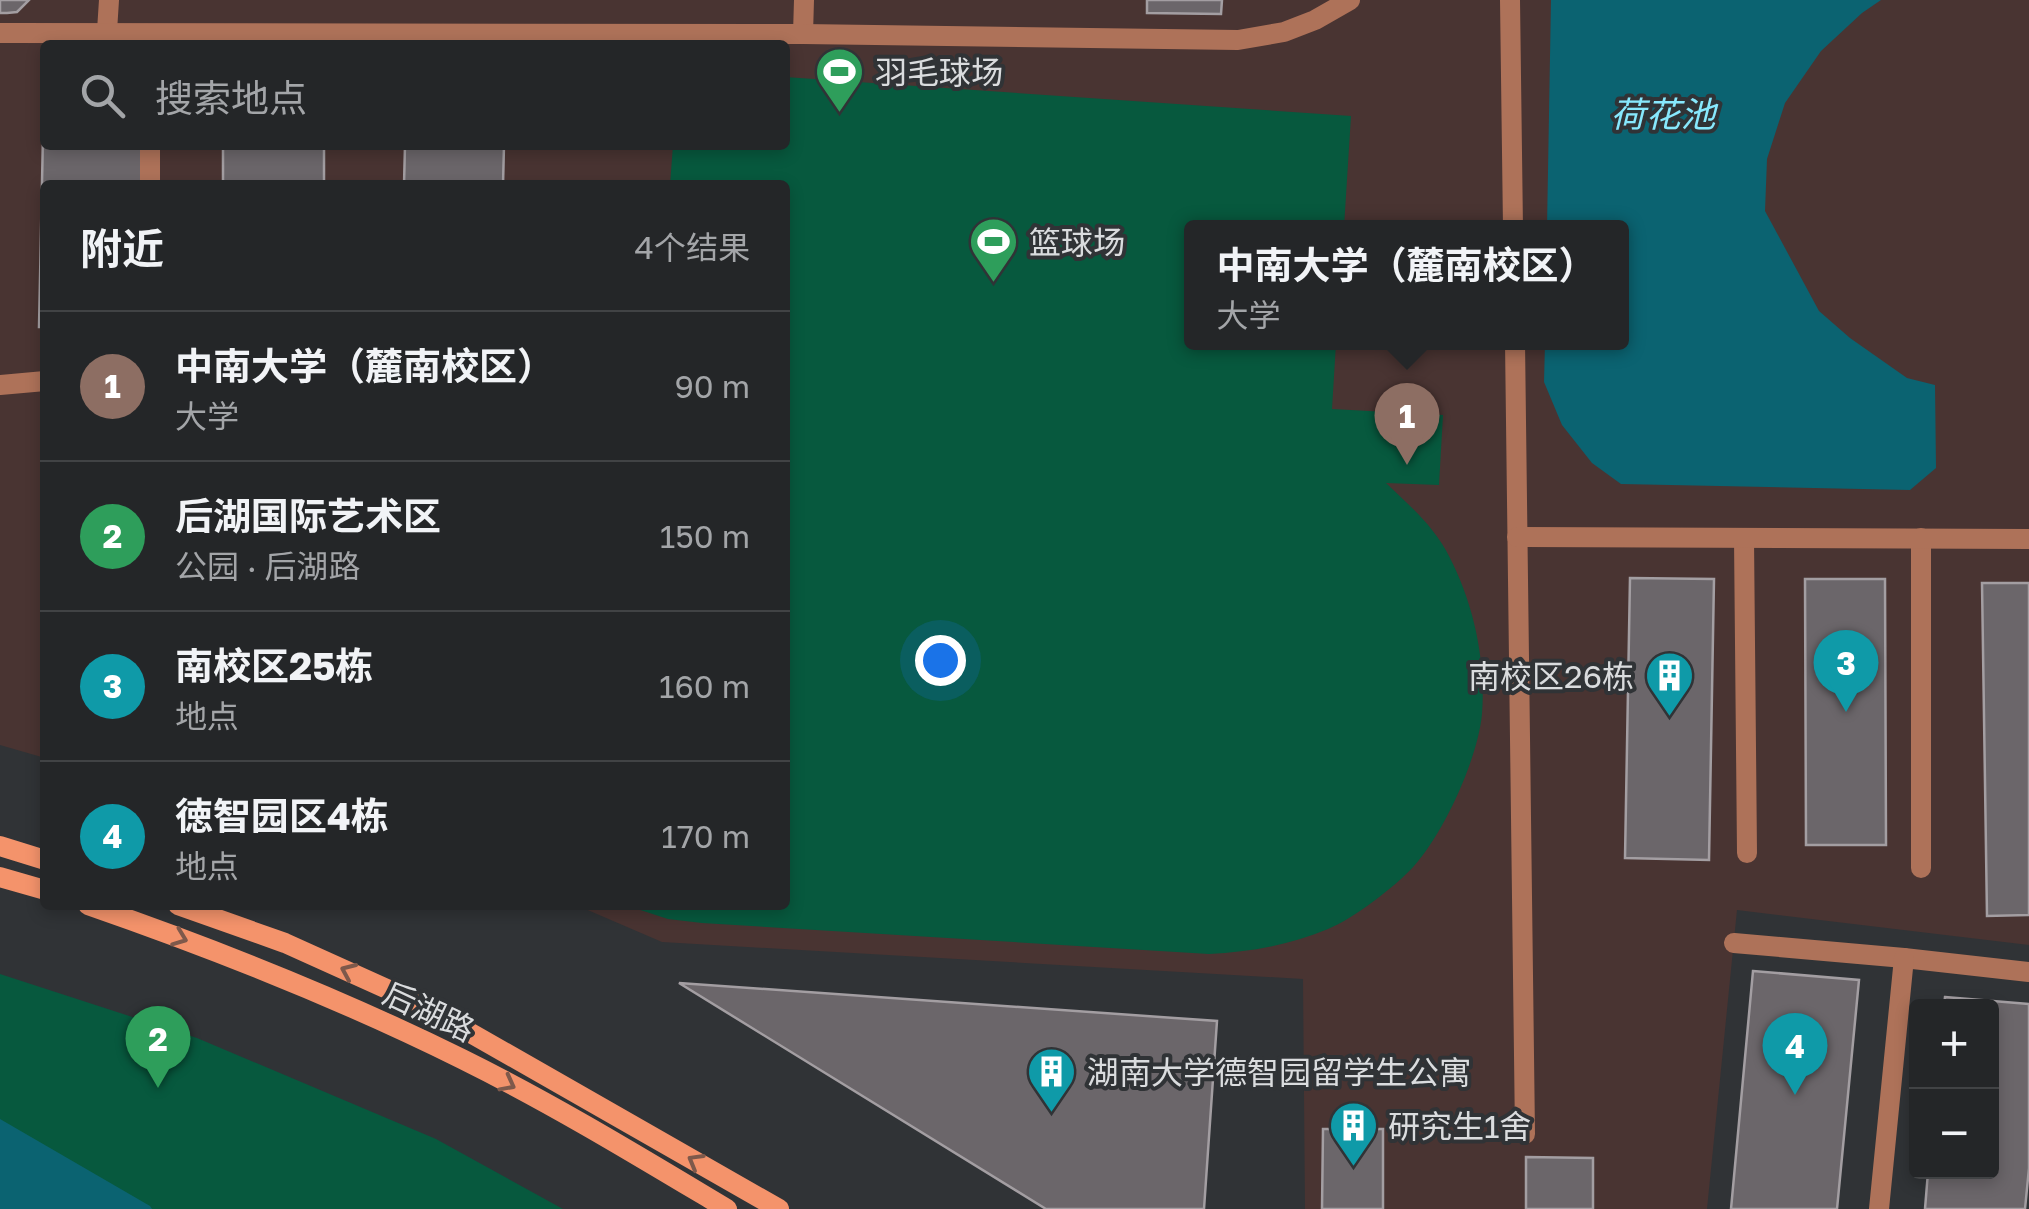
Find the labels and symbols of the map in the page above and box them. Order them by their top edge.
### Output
sports icon: 羽毛球场 [814,46,866,114]
place label: 羽毛球场 [875,53,1003,91]
water label: 荷花池 [1610,93,1718,135]
sports icon: 篮球场 [968,216,1020,284]
place label: 篮球场 [1029,223,1125,261]
pin: 1 [1374,382,1440,465]
pin: 3 [1814,630,1878,712]
your location [915,635,966,686]
building icon: 南校区26栋 [1643,650,1695,718]
place label: 南校区26栋 [1468,657,1634,695]
one-way arrow [170,926,187,947]
one-way arrow [340,964,358,984]
street label: 后湖路 [377,973,481,1049]
pin: 2 [126,1006,190,1088]
pin: 4 [1762,1012,1828,1095]
building icon: 湖南大学德智园留学生公寓 [1026,1046,1078,1114]
place label: 湖南大学德智园留学生公寓 [1087,1053,1471,1091]
one-way arrow [498,1072,516,1091]
building icon: 研究生1舍 [1327,1100,1379,1168]
place label: 研究生1舍 [1388,1107,1532,1145]
one-way arrow [687,1153,705,1173]

